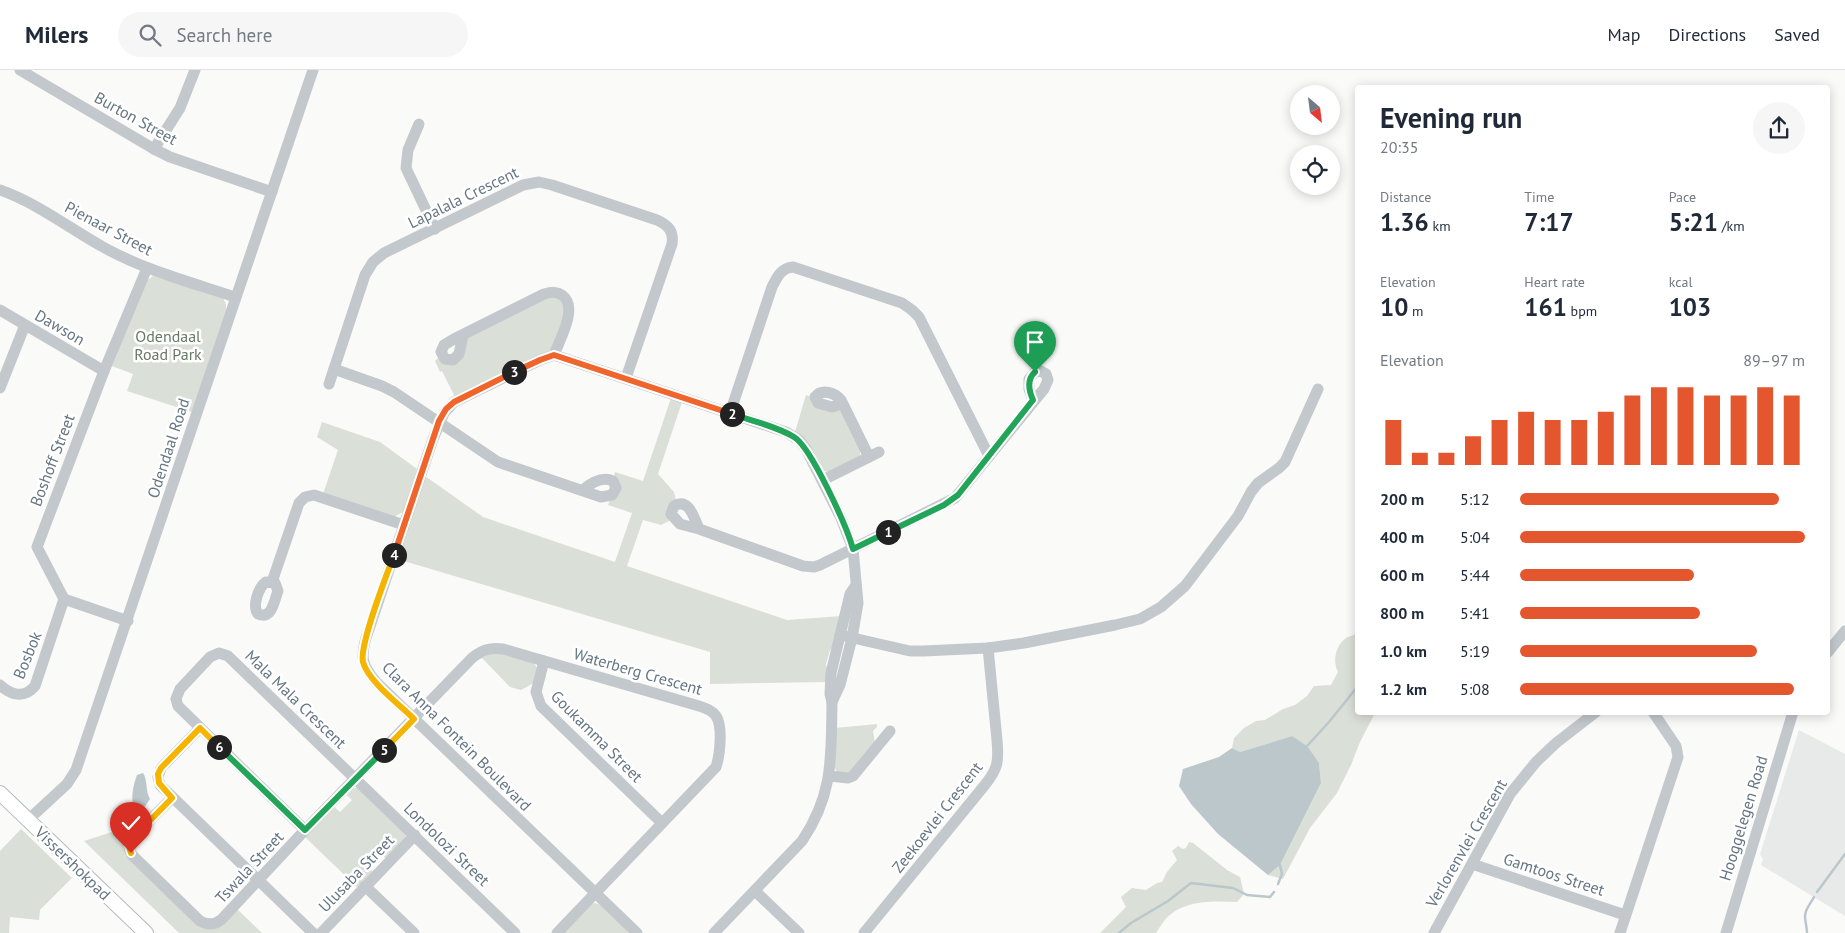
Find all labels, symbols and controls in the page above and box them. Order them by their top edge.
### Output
search box [118,12,468,57]
text: Milers [25,19,88,50]
icon: search [136,21,164,49]
text: Search here [176,23,272,47]
text: Map [1608,23,1640,46]
text: Directions [1668,23,1746,46]
text: Saved [1774,23,1820,46]
north arrow [1290,85,1340,135]
map controls [1290,85,1340,195]
street label: Burton Street [91,87,181,149]
text: Evening run [1380,99,1522,136]
button: share [1753,102,1805,154]
text: 20:35 [1380,137,1418,157]
button: locate [1290,145,1340,195]
street label: Lapalala Crescent [405,161,522,232]
text: Distance [1380,188,1431,206]
text: Time [1524,188,1554,206]
text: Pace [1669,188,1696,206]
street label: Pienaar Street [62,197,157,260]
text: 1.36 [1380,206,1429,238]
text: 7:17 [1524,206,1574,238]
text: 5:21 [1669,206,1718,238]
text: km [1429,217,1451,235]
text: /km [1718,217,1745,235]
text: Elevation [1380,273,1436,291]
text: Heart rate [1524,273,1585,291]
text: kcal [1669,273,1693,291]
text: 10 [1380,291,1408,323]
text: 161 [1524,291,1567,323]
text: 103 [1669,291,1711,323]
text: m [1408,302,1423,320]
text: bpm [1567,302,1597,320]
street label: Dawson [32,305,88,349]
pin [1014,321,1056,372]
park label: Odendaal Road Park [134,326,202,364]
icon: arrive [1021,328,1049,356]
text: Elevation [1380,350,1444,370]
text: 89–97 m [1743,350,1805,370]
pin: 3 [502,360,526,384]
text: 3 [511,363,518,381]
street label: Odendaal Road [142,396,194,500]
pin: 2 [720,402,744,426]
text: 2 [729,405,736,423]
street label: Boshoff Street [25,411,79,509]
text: 200 m [1380,489,1424,509]
text: 5:12 [1460,489,1490,509]
pin: 1 [876,520,900,544]
text: 1 [885,523,892,541]
text: 400 m [1380,527,1424,547]
text: 5:04 [1460,527,1490,547]
pin: 4 [382,542,406,568]
text: 4 [391,546,398,564]
text: 600 m [1380,565,1424,585]
text: 5:44 [1460,565,1490,585]
text: 800 m [1380,603,1424,623]
text: 5:41 [1460,603,1490,623]
street label: Bosbok [8,628,46,682]
text: 1.0 km [1380,641,1427,661]
text: 5:19 [1460,641,1490,661]
street label: Waterberg Crescent [571,643,705,699]
street label: Mala Mala Crescent [241,646,351,753]
street label: Clara Anna Fontein Boulevard [378,657,536,815]
text: 1.2 km [1380,679,1427,699]
text: 5:08 [1460,679,1490,699]
street label: Goukamma Street [547,686,647,786]
pin: 6 [206,734,232,760]
text: 6 [216,738,223,756]
pin: 5 [372,738,396,762]
text: 5 [381,741,388,759]
street label: Hooggelegen Road [1715,753,1771,883]
street label: Zeekoevlei Crescent [888,757,987,876]
street label: Verlorenvlei Crescent [1421,775,1511,912]
street label: Londolozi Street [400,798,494,890]
pin [110,802,152,853]
icon: check [117,809,145,837]
street label: Vissershokpad [30,821,115,904]
street label: Tswala Street [211,826,288,907]
street label: Ulusaba Street [314,830,398,916]
street label: Gamtoos Street [1501,848,1608,900]

